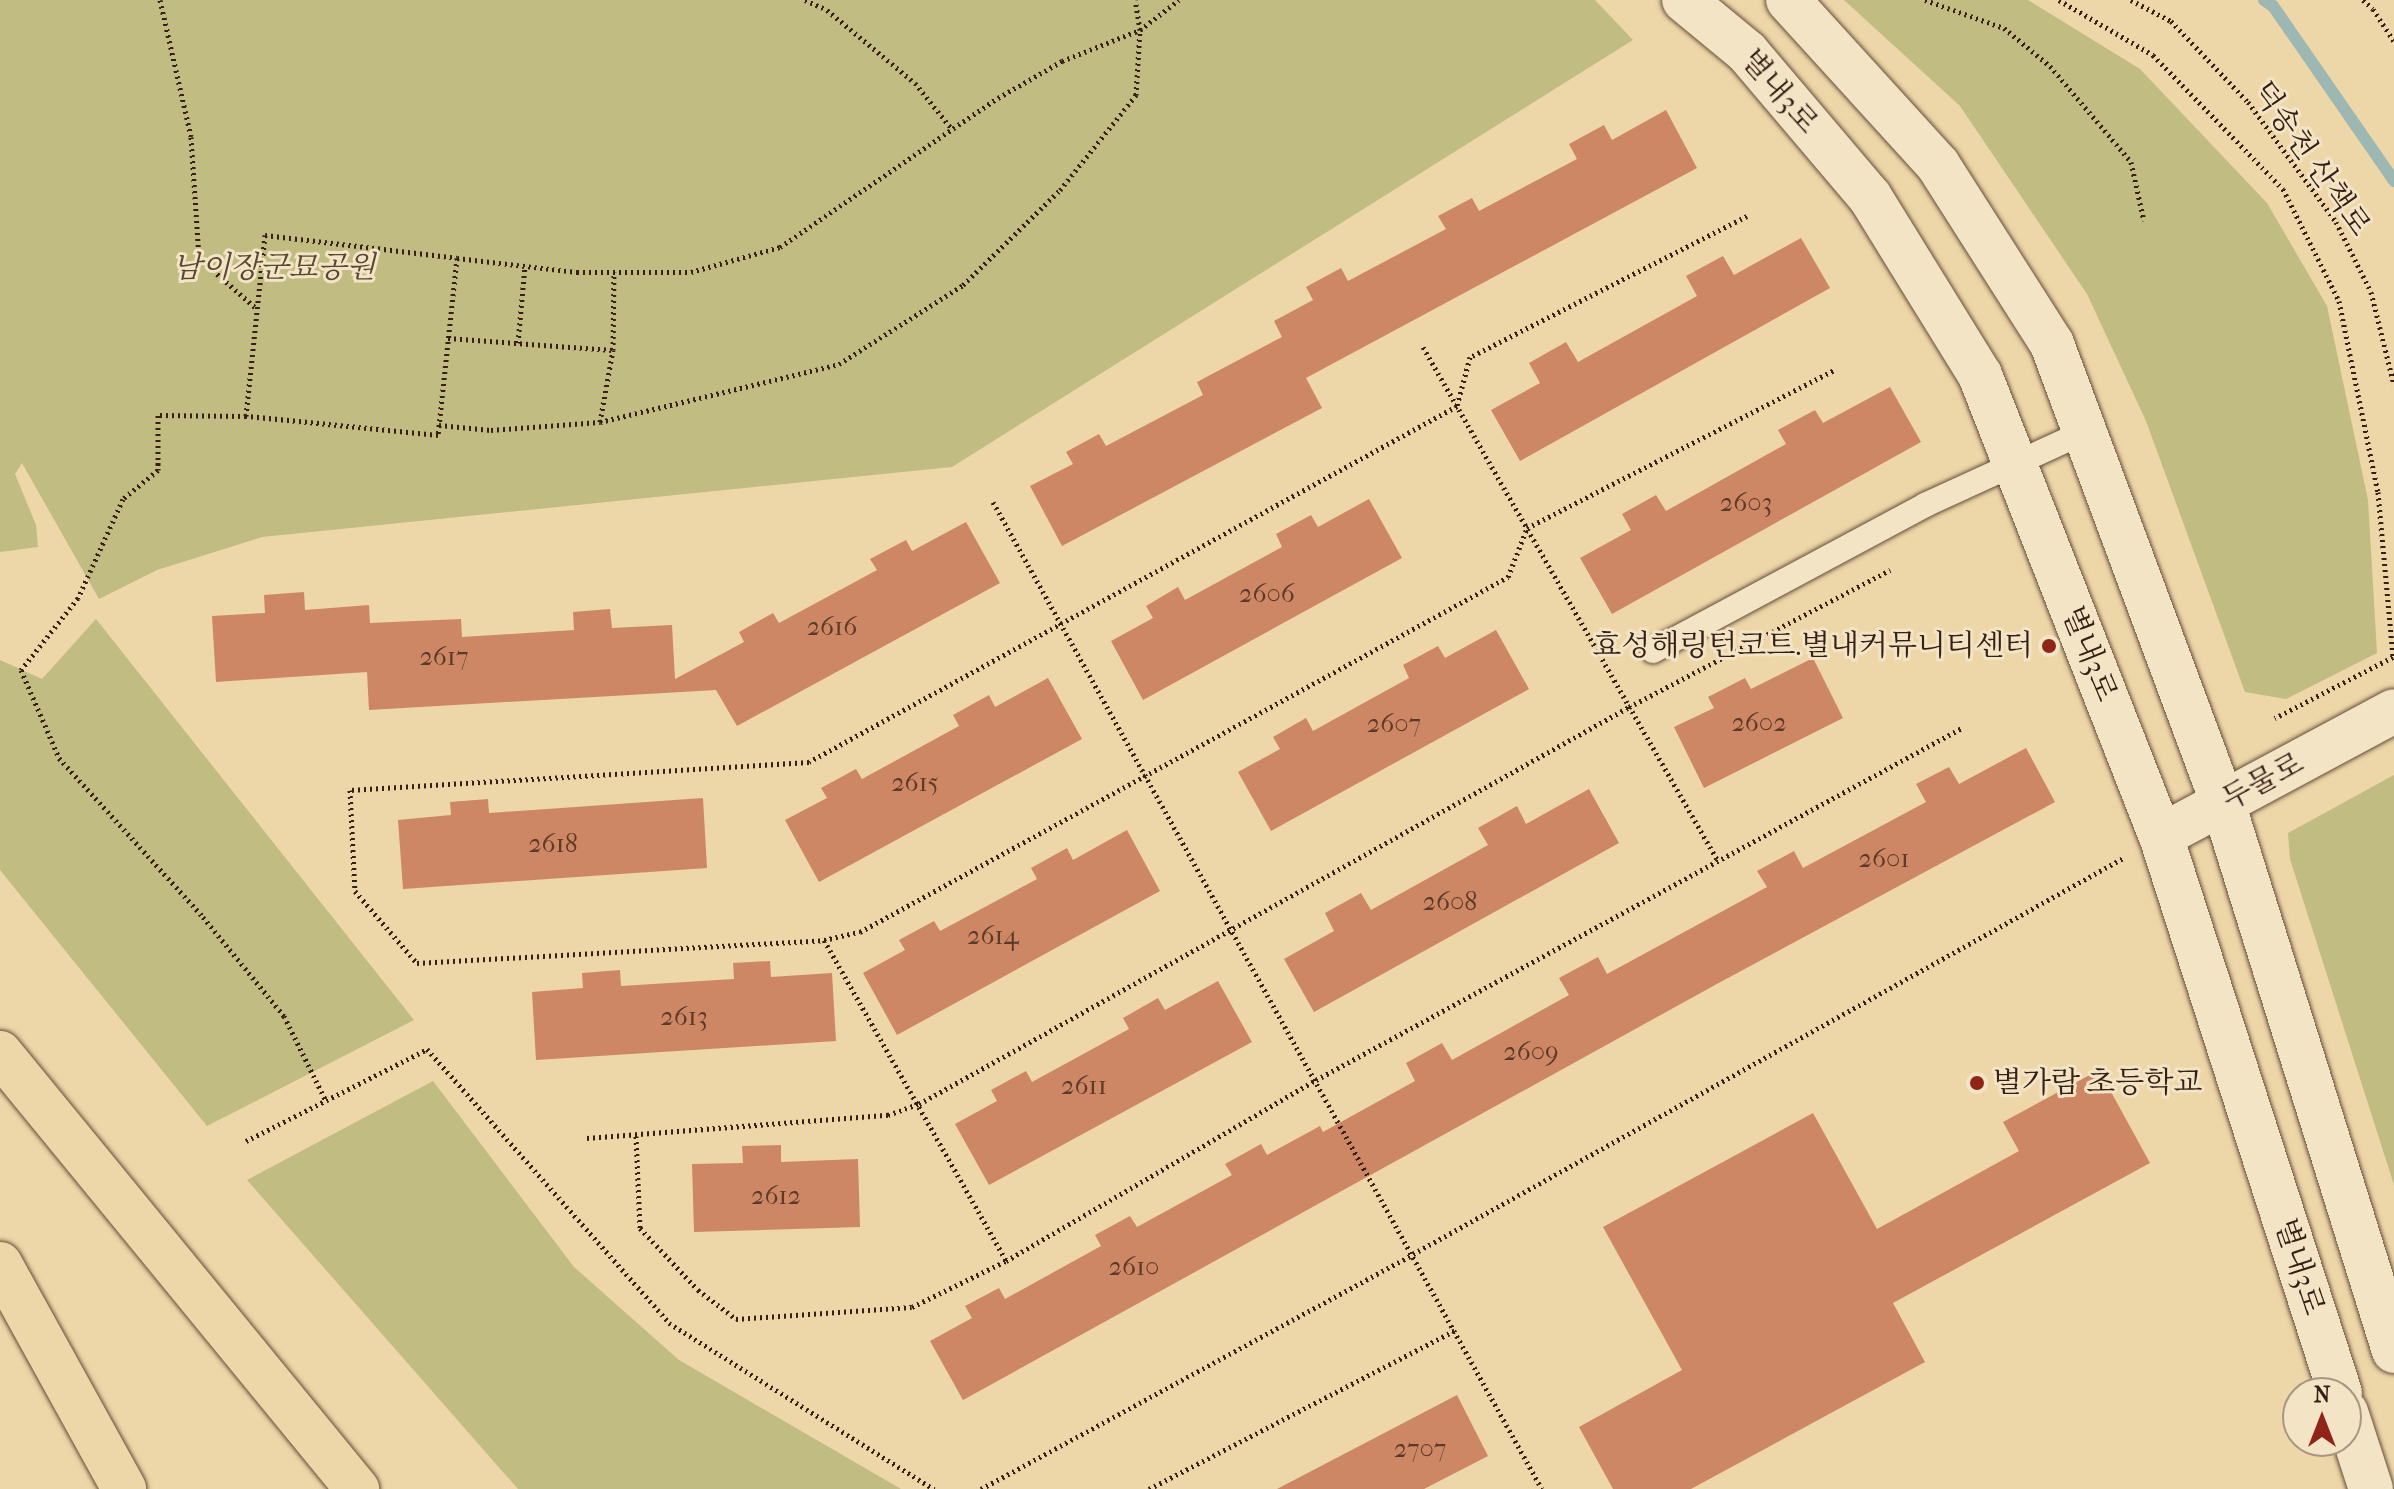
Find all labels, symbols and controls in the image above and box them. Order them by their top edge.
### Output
street label: 별내3로 [1733,43,1825,141]
street label: 덕송천 산책로 [2245,75,2377,243]
park label: 남이장군묘공원 [173,250,375,286]
house number: 2603 [1720,487,1772,519]
house number: 2606 [1239,578,1295,610]
street label: 별내3로 [2054,601,2124,707]
house number: 2616 [807,611,857,643]
place label: 효성해링턴코트.별내커뮤니티센터 [1593,628,2033,664]
marker: 효성해링턴코트.별내커뮤니티센터 [2040,637,2058,655]
house number: 2617 [419,641,469,673]
house number: 2602 [1731,707,1787,739]
house number: 2607 [1367,708,1421,740]
street label: 두물로 [2216,746,2310,818]
house number: 2615 [891,767,939,799]
house number: 2618 [528,828,578,860]
house number: 2601 [1859,843,1909,875]
house number: 2608 [1423,886,1477,918]
house number: 2614 [967,920,1019,952]
house number: 2613 [660,1001,708,1033]
house number: 2609 [1503,1036,1559,1068]
place label: 별가람 초등학교 [1993,1065,2202,1101]
house number: 2611 [1061,1070,1107,1102]
marker: 별가람 초등학교 [1968,1074,1986,1092]
house number: 2612 [751,1180,801,1212]
street label: 별내3로 [2267,1214,2331,1320]
house number: 2610 [1109,1251,1159,1283]
north arrow [2282,1377,2362,1457]
text: N [2314,1382,2330,1408]
house number: 2707 [1394,1433,1446,1465]

